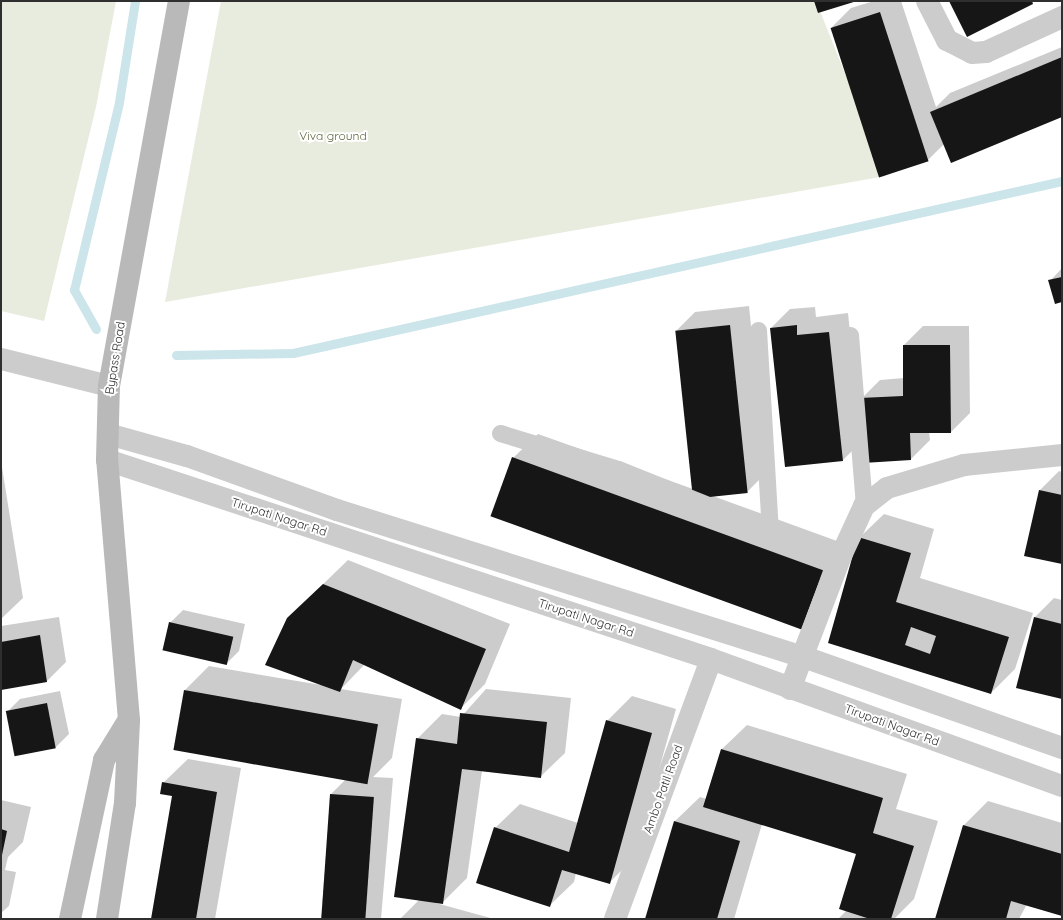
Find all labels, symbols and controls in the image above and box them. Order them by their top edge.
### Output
park label: Viva ground [299,129,367,143]
street label: Bypass Road [102,321,128,395]
street label: Tirupati Nagar Rd [229,495,329,539]
street label: Tirupati Nagar Rd [536,596,636,640]
street label: Tirupati Nagar Rd [843,701,941,749]
street label: Ambo Patil Road [640,743,686,835]

